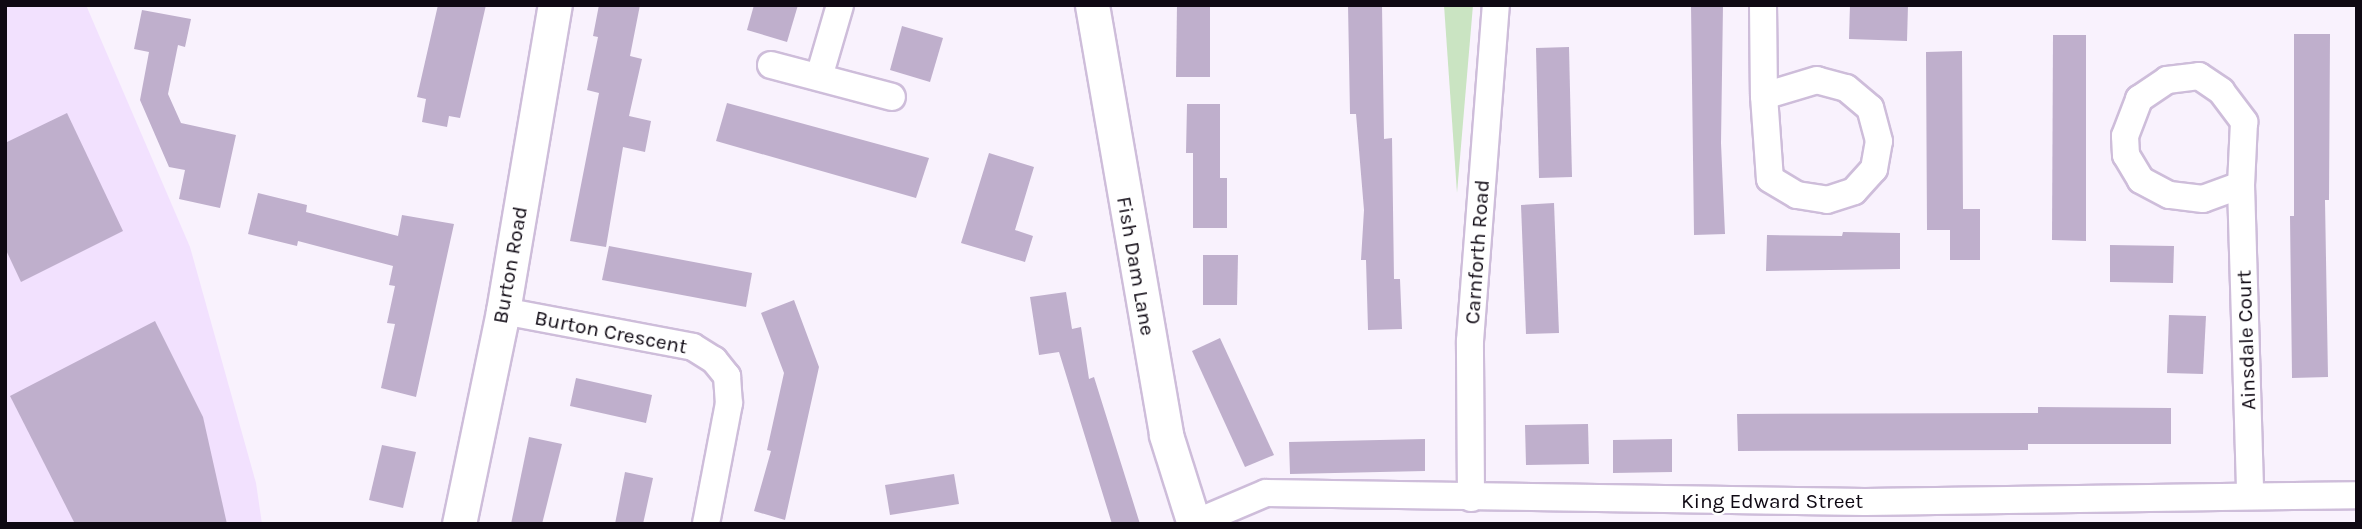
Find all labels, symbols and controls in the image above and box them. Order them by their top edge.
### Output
street label: Carnforth Road [1459,179,1495,325]
street label: Fish Dam Lane [1111,194,1161,338]
street label: Burton Road [487,204,533,326]
street label: Ainsdale Court [2231,269,2261,411]
street label: Burton Crescent [533,305,689,359]
street label: King Edward Street [1681,488,1863,514]

